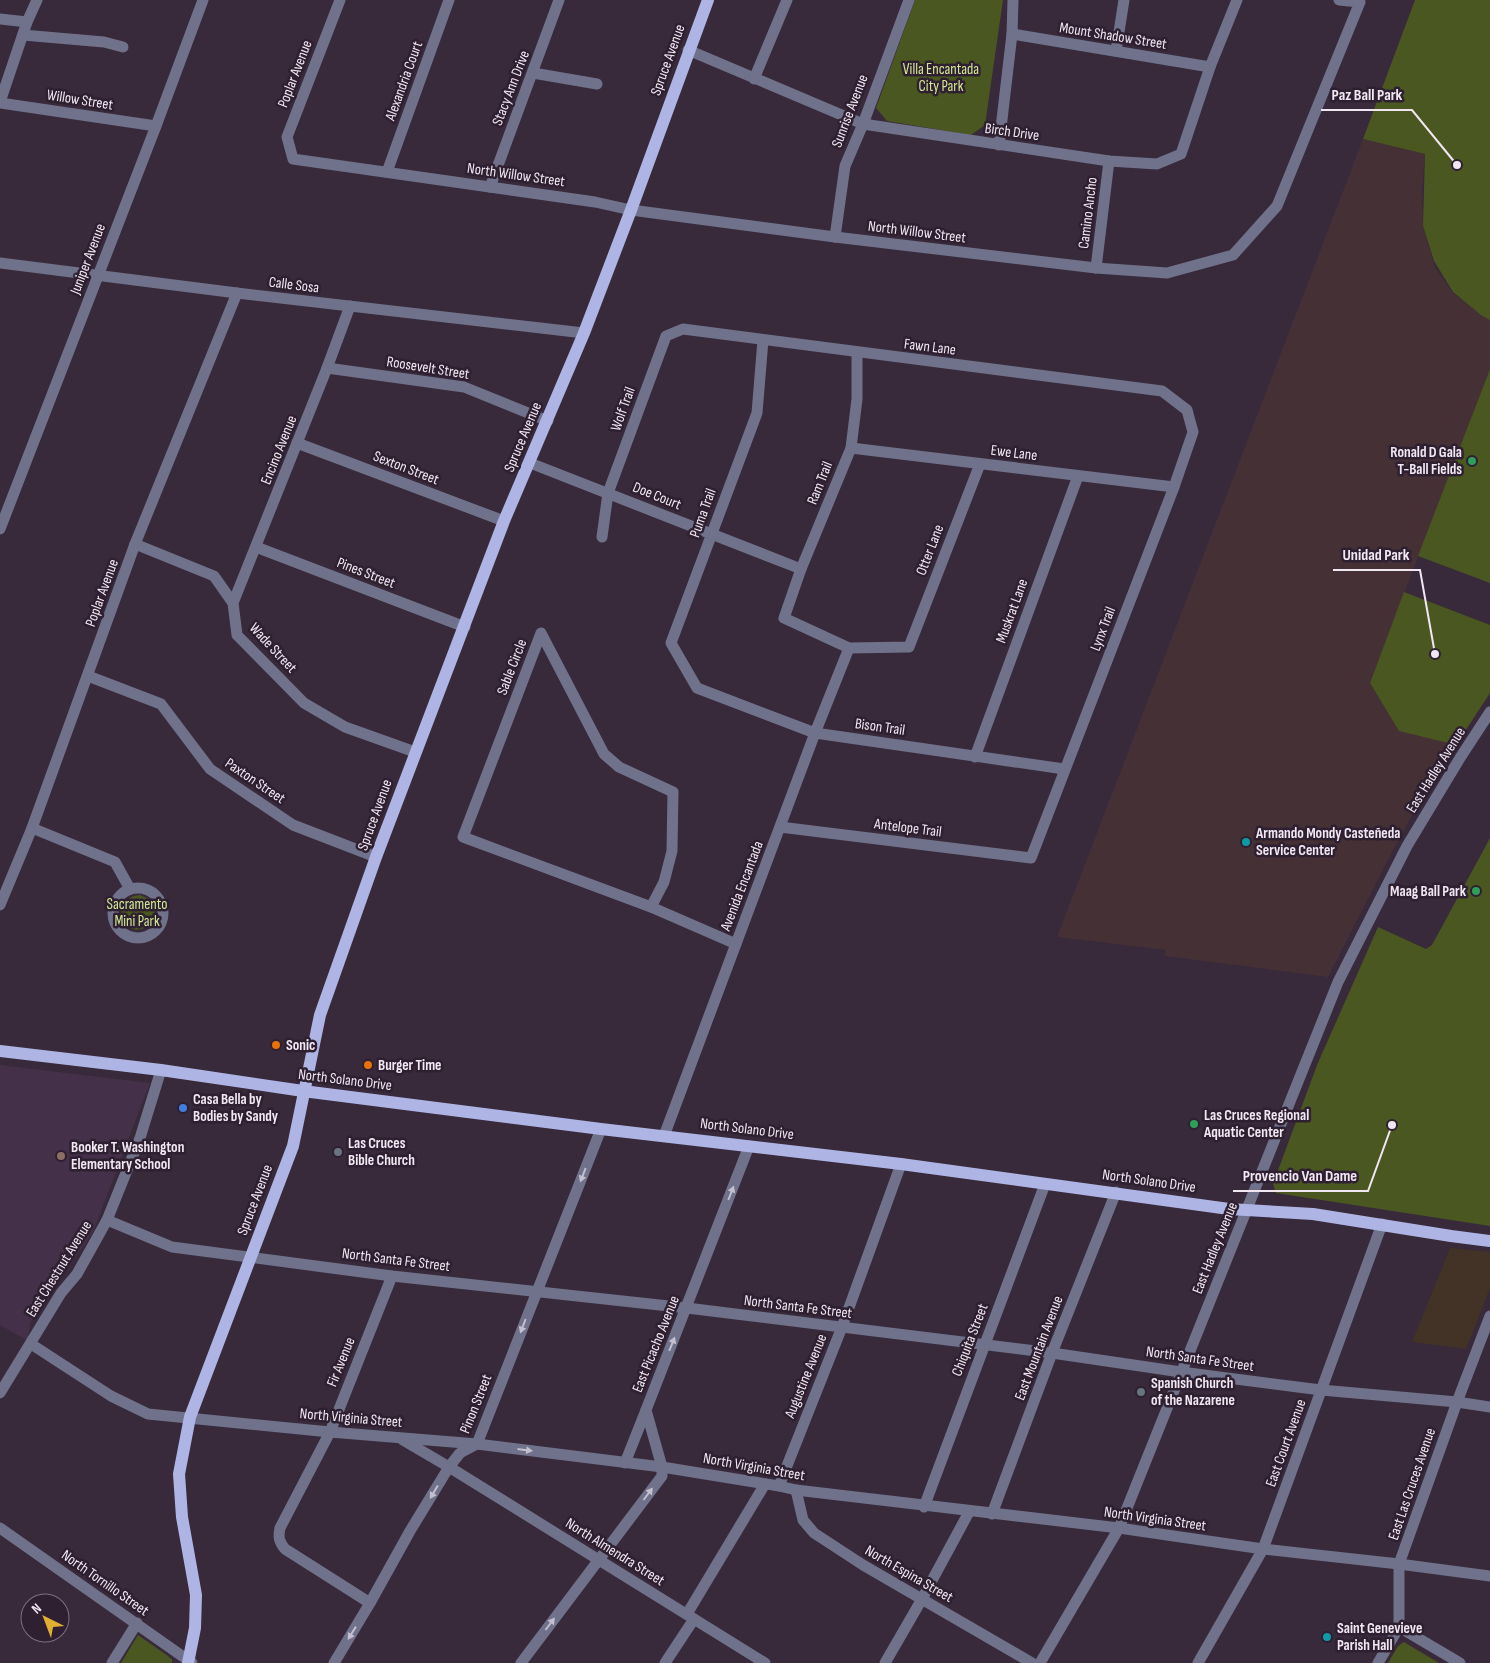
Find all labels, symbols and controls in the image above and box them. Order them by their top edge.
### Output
street label: Mount Shadow Street [1058,18,1168,54]
street label: Spruce Avenue [646,22,690,98]
street label: Poplar Avenue [273,38,317,110]
street label: Alexandria Court [381,38,427,124]
street label: Stacy Ann Drive [488,48,534,128]
park label: Villa Encantada City Park [903,60,979,96]
street label: Sunrise Avenue [827,72,873,150]
callout: Paz Ball Park [1321,79,1412,110]
street label: Willow Street [46,85,115,115]
text: Paz Ball Park [1332,86,1403,105]
street label: Birch Drive [984,119,1040,145]
street label: North Willow Street [466,159,567,191]
street label: Camino Ancho [1074,176,1102,250]
street label: North Willow Street [867,217,967,247]
street label: Juniper Avenue [65,221,110,298]
street label: Calle Sosa [268,272,320,298]
street label: Fawn Lane [903,334,957,360]
street label: Roosevelt Street [385,352,471,384]
street label: Wolf Trail [606,384,640,434]
street label: Spruce Avenue [500,399,546,475]
street label: Encino Avenue [256,413,302,487]
street label: Ewe Lane [990,441,1038,465]
place label: Ronald D Gala T-Ball Fields [1390,443,1462,479]
street label: Sexton Street [370,447,442,489]
marker: Ronald D Gala T-Ball Fields [1466,455,1478,467]
street label: Ram Trail [803,459,837,507]
street label: Doe Court [630,478,684,514]
street label: Puma Trail [685,486,721,540]
street label: Otter Lane [912,522,948,578]
callout: Unidad Park [1333,539,1420,570]
text: Unidad Park [1343,546,1410,565]
street label: Pines Street [334,553,398,593]
street label: Poplar Avenue [81,557,123,629]
street label: Muskrat Lane [992,576,1032,646]
street label: Lynx Trail [1086,604,1120,654]
street label: Wade Street [245,619,301,677]
street label: Sable Circle [493,636,531,698]
street label: Bison Trail [854,714,906,740]
street label: East Hadley Avenue [1402,724,1470,816]
street label: Paxton Street [221,754,289,808]
street label: Spruce Avenue [353,777,397,853]
street label: Antelope Trail [872,814,943,842]
place label: Armando Mondy Casteñeda Service Center [1255,824,1400,860]
marker: Armando Mondy Casteñeda Service Center [1240,836,1252,848]
street label: Avenida Encantada [716,838,768,934]
place label: Maag Ball Park [1390,882,1467,901]
marker: Maag Ball Park [1470,885,1482,897]
park label: Sacramento Mini Park [107,895,167,931]
place label: Sonic [286,1036,315,1055]
marker: Sonic [270,1039,282,1051]
place label: Burger Time [378,1056,442,1075]
marker: Burger Time [362,1059,374,1071]
street label: North Solano Drive [297,1065,393,1095]
place label: Casa Bella by Bodies by Sandy [193,1090,279,1126]
marker: Casa Bella by Bodies by Sandy [177,1102,189,1114]
place label: Las Cruces Regional Aquatic Center [1203,1106,1309,1142]
street label: North Solano Drive [699,1114,795,1144]
marker: Las Cruces Regional Aquatic Center [1188,1118,1200,1130]
place label: Las Cruces Bible Church [348,1134,415,1170]
place label: Booker T. Washington Elementary School [71,1138,184,1174]
marker: Las Cruces Bible Church [332,1146,344,1158]
marker: Booker T. Washington Elementary School [55,1150,67,1162]
callout: Provencio Van Dame [1233,1160,1368,1191]
street label: Spruce Avenue [233,1162,277,1238]
street label: North Solano Drive [1101,1165,1197,1197]
text: Provencio Van Dame [1243,1167,1357,1186]
one-way arrow [578,1168,586,1182]
one-way arrow [728,1185,735,1200]
street label: East Hadley Avenue [1188,1199,1242,1297]
street label: East Chestnut Avenue [22,1217,96,1321]
street label: North Santa Fe Street [341,1244,451,1276]
street label: North Santa Fe Street [743,1291,853,1323]
street label: East Picacho Avenue [628,1293,684,1395]
street label: East Mountain Avenue [1010,1293,1068,1403]
street label: Chiquita Street [947,1301,993,1379]
one-way arrow [519,1319,527,1334]
street label: Augustine Avenue [780,1331,832,1422]
street label: Fir Avenue [322,1334,360,1390]
one-way arrow [669,1337,677,1351]
street label: North Santa Fe Street [1145,1342,1256,1376]
street label: Pinon Street [456,1371,497,1436]
place label: Spanish Church of the Nazarene [1151,1374,1235,1410]
marker: Spanish Church of the Nazarene [1135,1386,1147,1398]
street label: East Court Avenue [1261,1397,1311,1489]
street label: North Virginia Street [299,1404,404,1432]
street label: East Las Cruces Avenue [1384,1425,1440,1543]
one-way arrow [517,1446,533,1454]
street label: North Virginia Street [702,1449,807,1485]
one-way arrow [429,1486,438,1499]
one-way arrow [643,1487,653,1501]
street label: North Virginia Street [1103,1502,1208,1536]
street label: North Almendra Street [562,1514,668,1590]
street label: North Espina Street [862,1541,957,1607]
street label: North Tornillo Street [58,1546,153,1620]
north arrow [20,1593,70,1643]
text: N [28,1600,45,1618]
one-way arrow [545,1617,555,1631]
place label: Saint Genevieve Parish Hall [1337,1619,1422,1655]
one-way arrow [348,1626,357,1639]
marker: Saint Genevieve Parish Hall [1321,1631,1333,1643]

